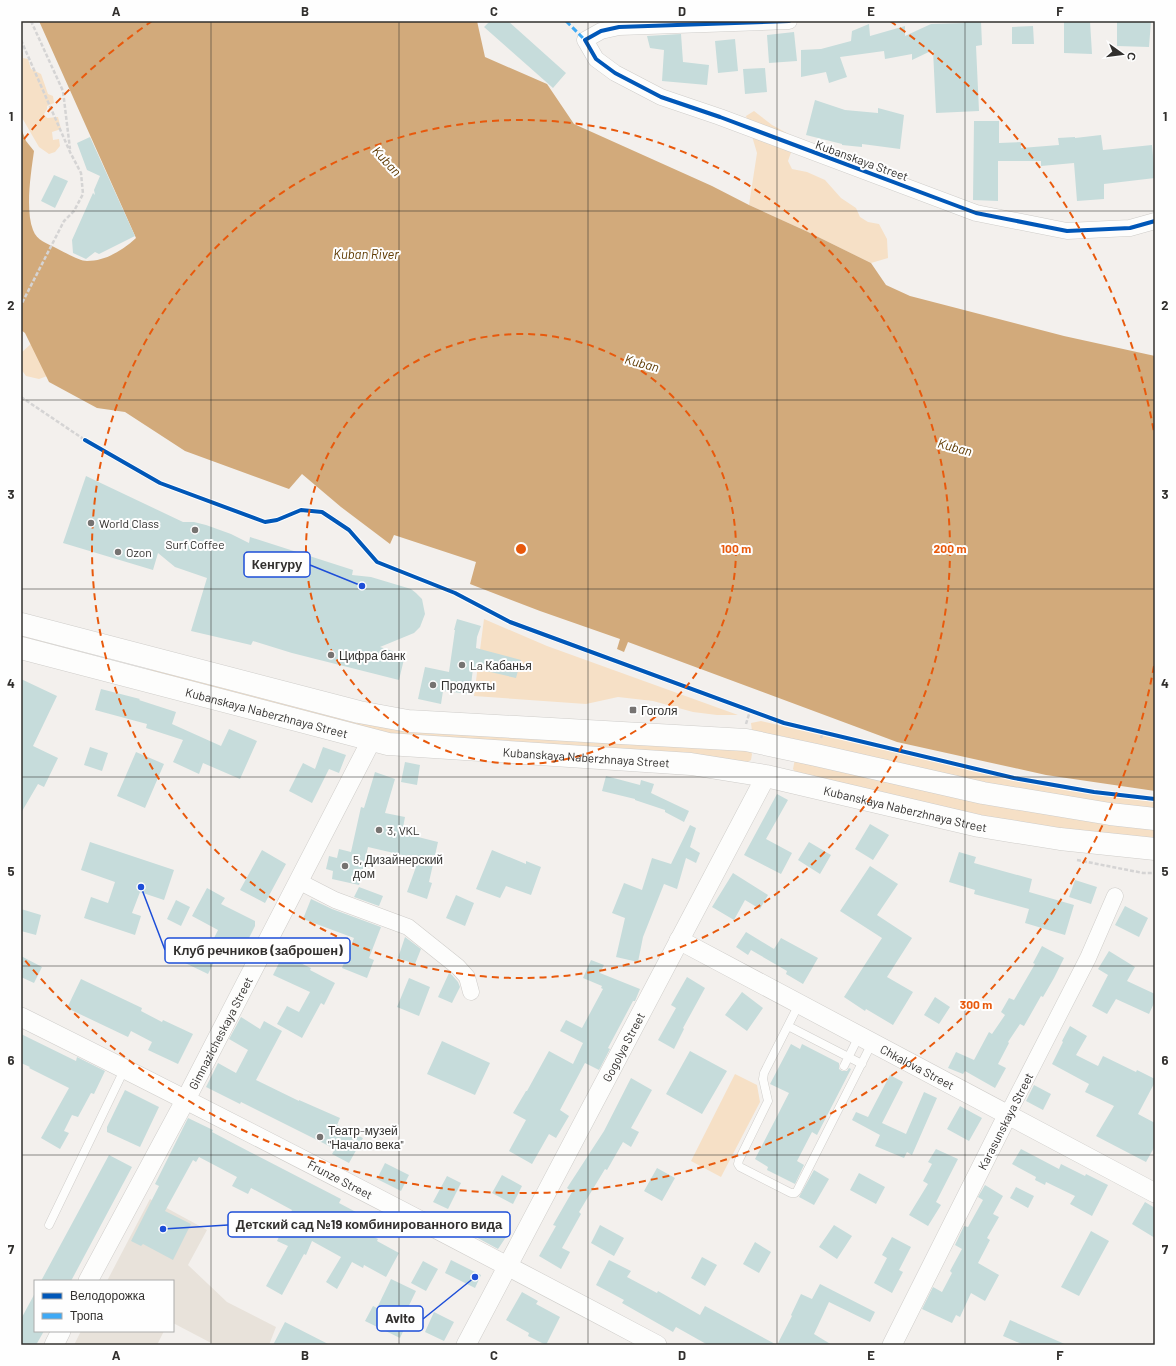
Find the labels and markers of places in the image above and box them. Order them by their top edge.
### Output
place label: World Class [99,516,159,530]
marker: World Class [86,518,96,528]
marker: Surf Coffee [190,525,200,535]
place label: Surf Coffee [165,537,225,551]
centre of rings [514,542,528,556]
place label: Ozon [126,545,152,559]
marker: Ozon [113,547,123,557]
callout: Кенгуру [244,552,310,577]
place label: Цифра банк [339,648,406,663]
marker: Цифра банк [326,650,336,660]
place label: La Кабанья [470,658,532,672]
marker: La Кабанья [457,660,467,670]
place label: Продукты [441,678,495,693]
marker: Продукты [428,680,438,690]
place label: Гоголя [641,703,677,717]
marker: Гоголя [628,705,638,715]
place label: 3, VKL [387,823,420,837]
marker: 3, VKL [374,825,384,835]
place label: 5, Дизайнерский дом [353,852,443,881]
marker: 5, Дизайнерский дом [340,861,350,871]
callout: Клуб речников (заброшен) [165,938,350,963]
place label: Театр-музей "Начало века" [328,1123,404,1151]
marker: Театр-музей "Начало века" [315,1132,325,1142]
callout: Детский сад №19 комбинированного вида [228,1212,510,1237]
callout: Avito [377,1306,423,1331]

